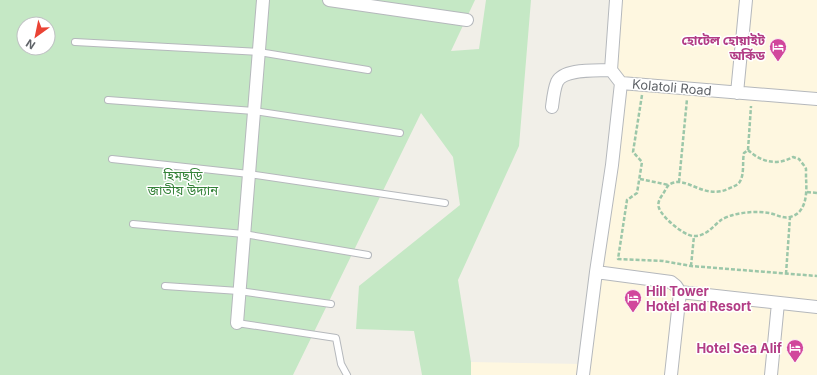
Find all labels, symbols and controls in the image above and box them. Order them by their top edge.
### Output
north arrow [16,16,56,56]
place label: হোটেল হোয়াইট অর্কিড [681,32,766,63]
text: N [23,36,38,53]
hotel icon: হোটেল হোয়াইট অর্কিড [768,37,788,62]
street label: Kolatoli Road [632,76,712,98]
park label: হিমছড়ি জাতীয় উদ্যান [147,167,218,198]
place label: Hill Tower Hotel and Resort [646,283,752,314]
hotel icon: Hill Tower Hotel and Resort [623,288,643,313]
hotel icon: Hotel Sea Alif [785,338,805,363]
place label: Hotel Sea Alif [696,340,783,356]

